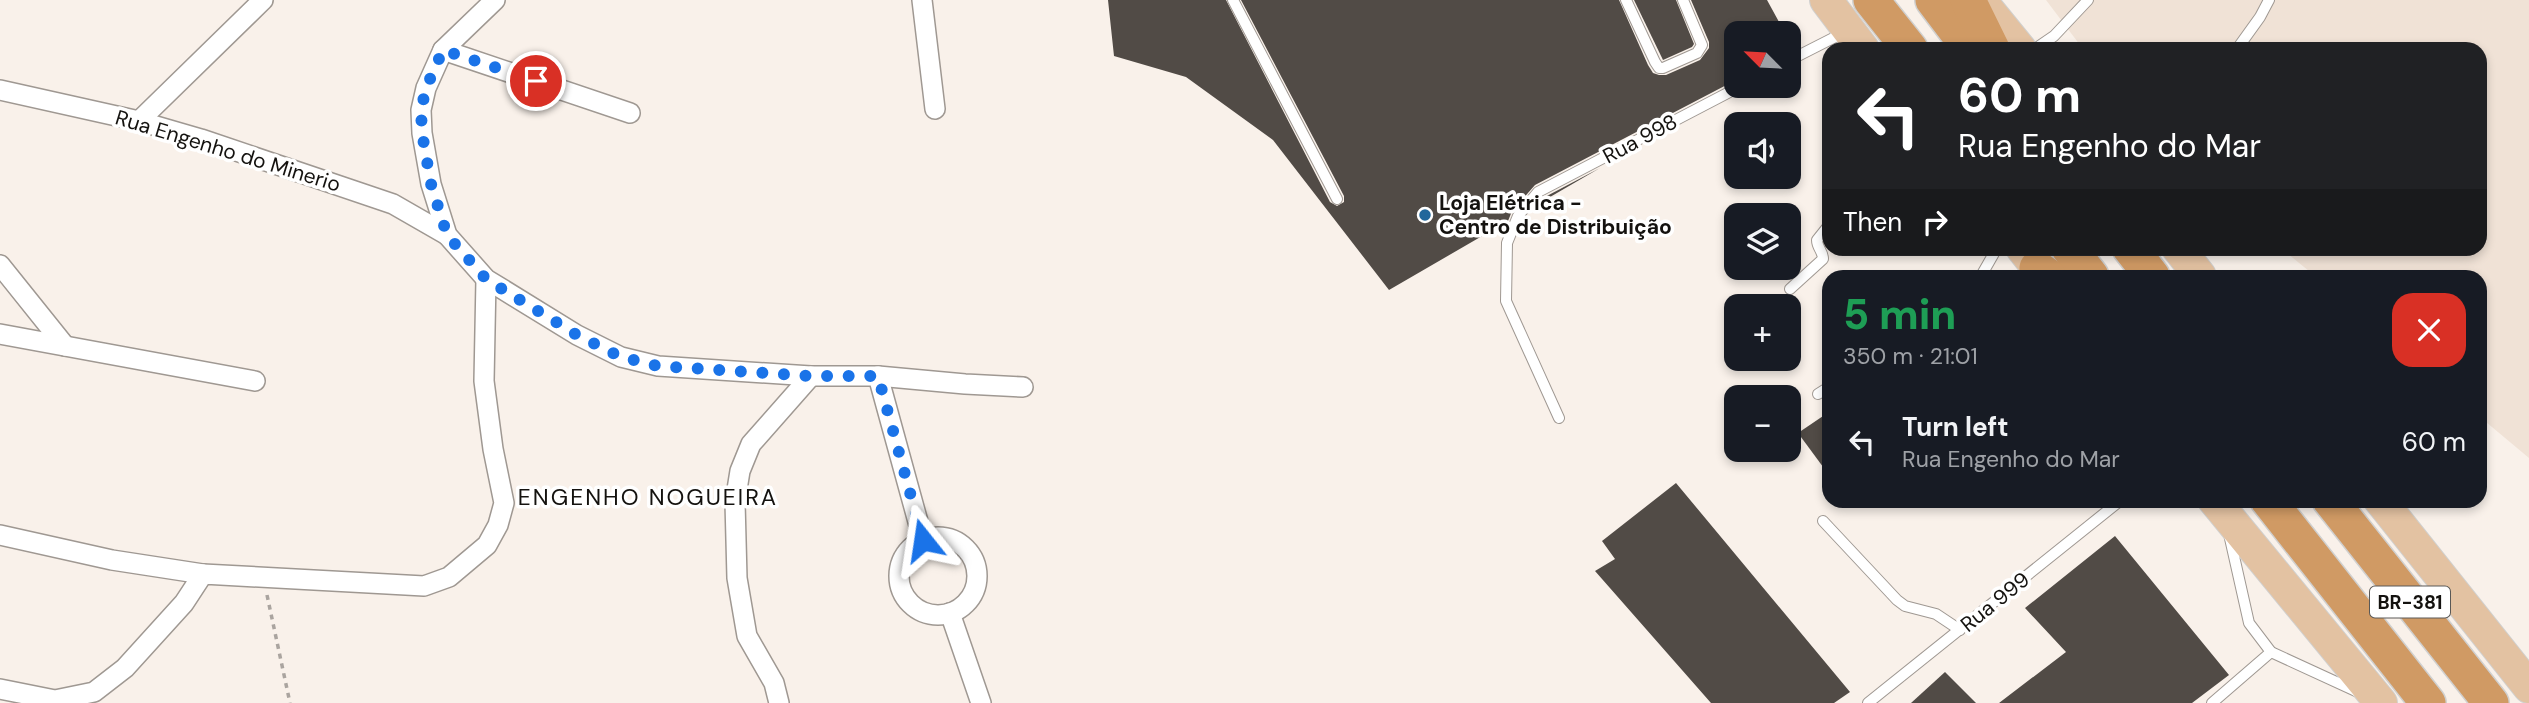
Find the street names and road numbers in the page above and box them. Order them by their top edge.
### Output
street label: Rua Engenho do Minerio [112,103,344,199]
street label: Rua 998 [1598,108,1682,170]
street label: Rua 999 [1955,566,2035,638]
road number: BR-381 [2370,586,2450,618]

